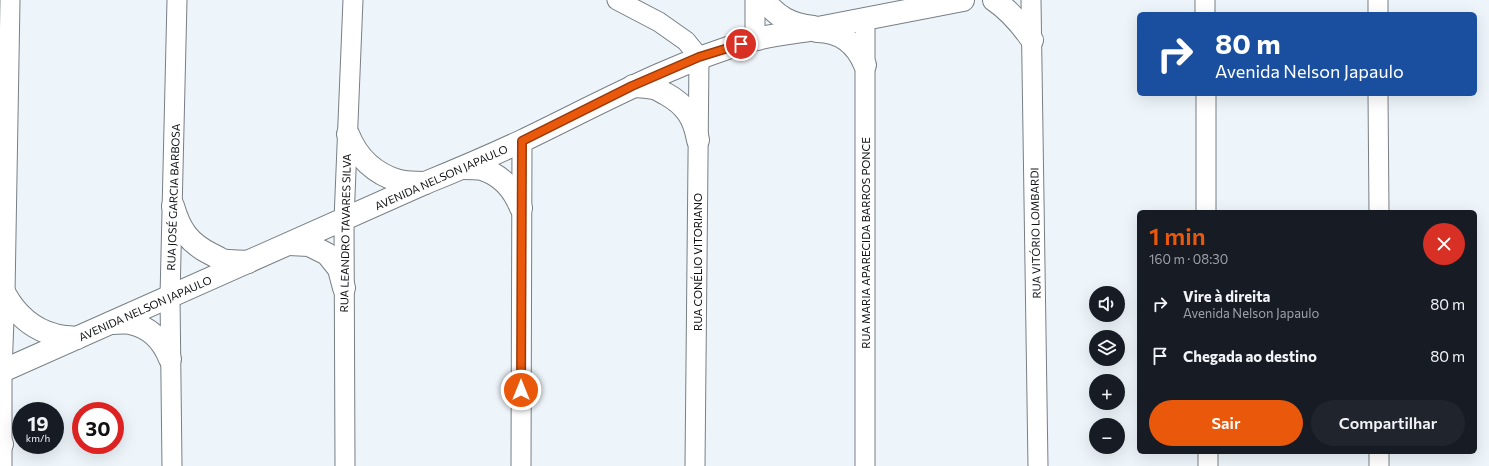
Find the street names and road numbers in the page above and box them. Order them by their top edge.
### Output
street label: RUA JOSÉ GARCIA BARBOSA [163,123,183,271]
street label: RUA MARIA APARECIDA BARROS PONCE [859,137,872,349]
street label: AVENIDA NELSON JAPAULO [373,142,510,213]
street label: RUA LEANDRO TAVARES SILVA [337,153,353,312]
street label: RUA VITÓRIO LOMBARDI [1026,167,1043,299]
street label: RUA CONÉLIO VITORIANO [690,193,704,331]
street label: AVENIDA NELSON JAPAULO [77,273,214,344]

